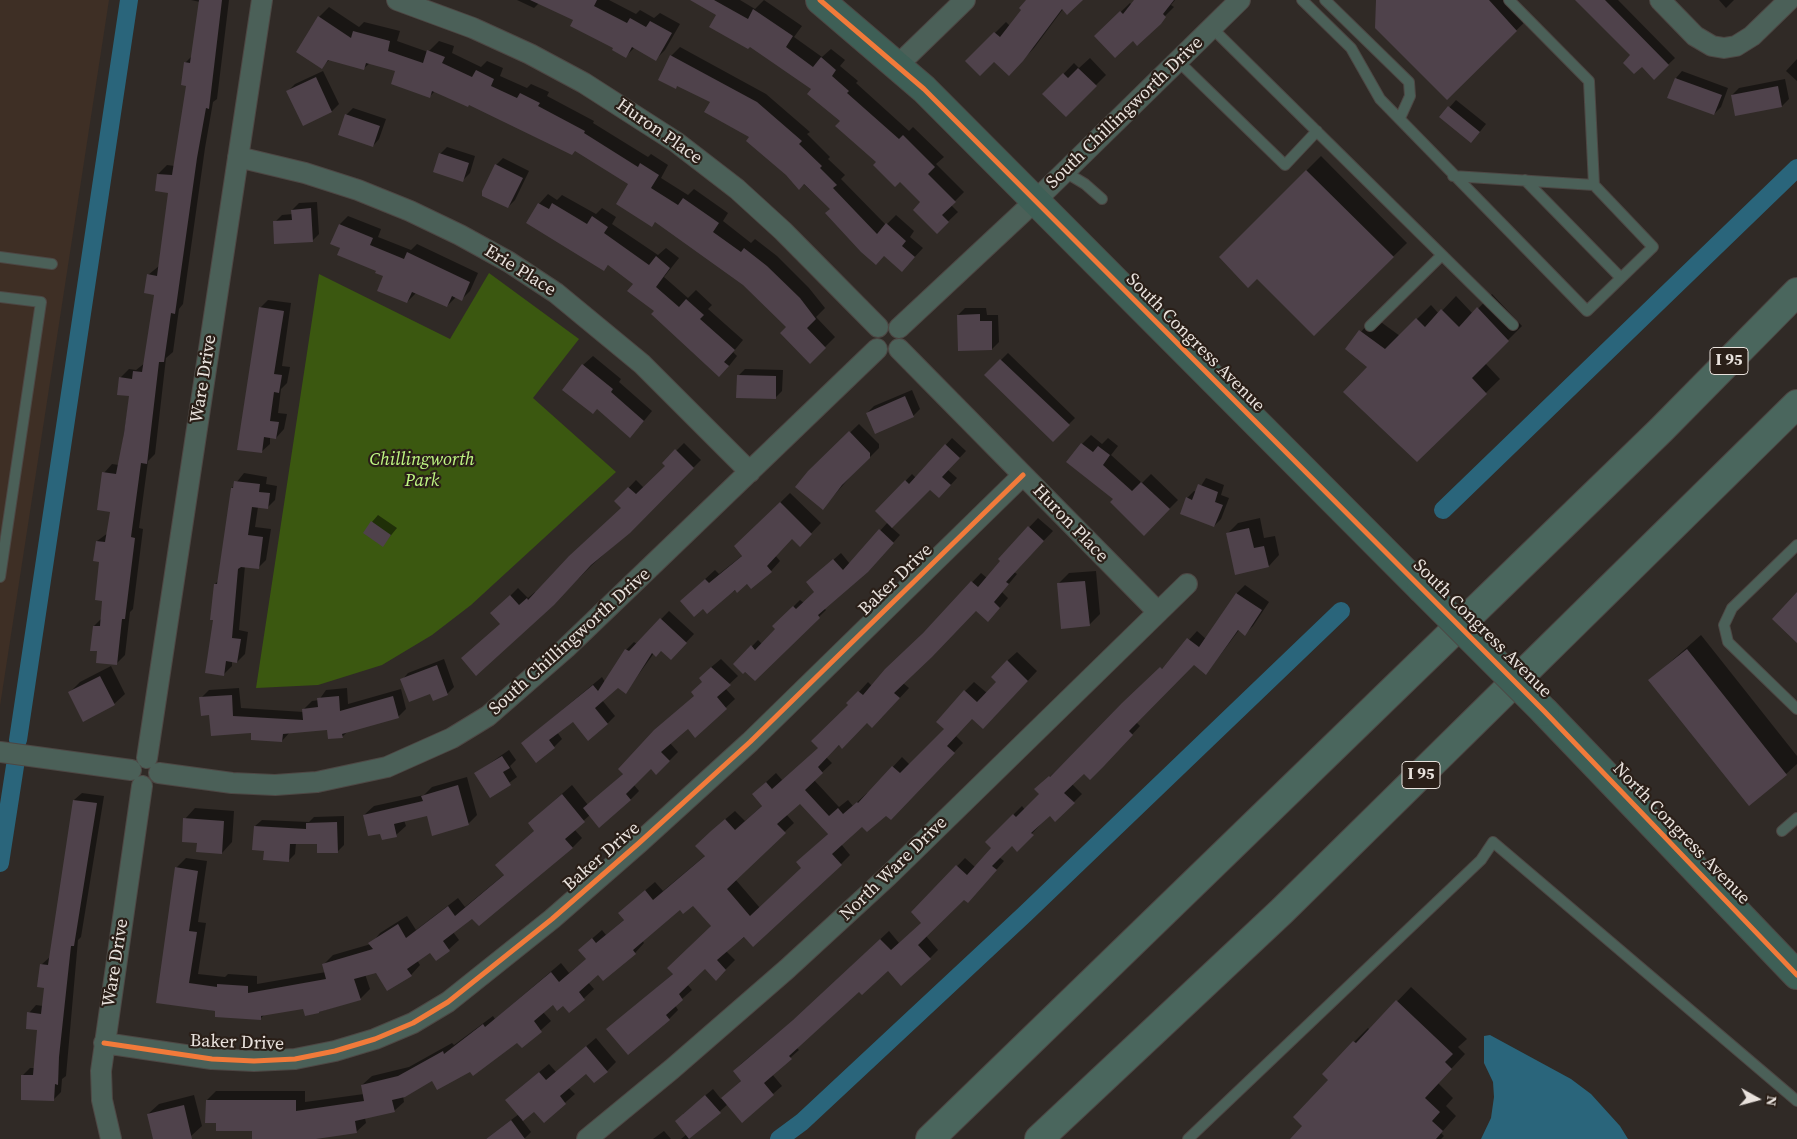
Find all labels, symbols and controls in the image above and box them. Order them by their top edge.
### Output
street label: South Chillingworth Drive [1042,32,1208,194]
street label: Huron Place [612,95,706,169]
street label: Erie Place [480,241,560,301]
street label: South Congress Avenue [1121,269,1269,417]
street label: Ware Drive [186,333,222,425]
road number: I 95 [1710,348,1748,374]
park label: Chillingworth Park [369,449,475,492]
street label: Huron Place [1028,481,1112,567]
street label: Baker Drive [855,539,937,621]
street label: South Congress Avenue [1408,555,1556,703]
street label: South Chillingworth Drive [485,564,655,720]
street label: North Congress Avenue [1608,759,1754,909]
road number: I 95 [1402,762,1440,788]
street label: North Ware Drive [836,812,952,926]
street label: Baker Drive [559,818,645,896]
street label: Ware Drive [98,917,134,1009]
street label: Baker Drive [189,1031,285,1055]
north arrow [1732,1074,1782,1124]
text: N [1761,1095,1782,1107]

